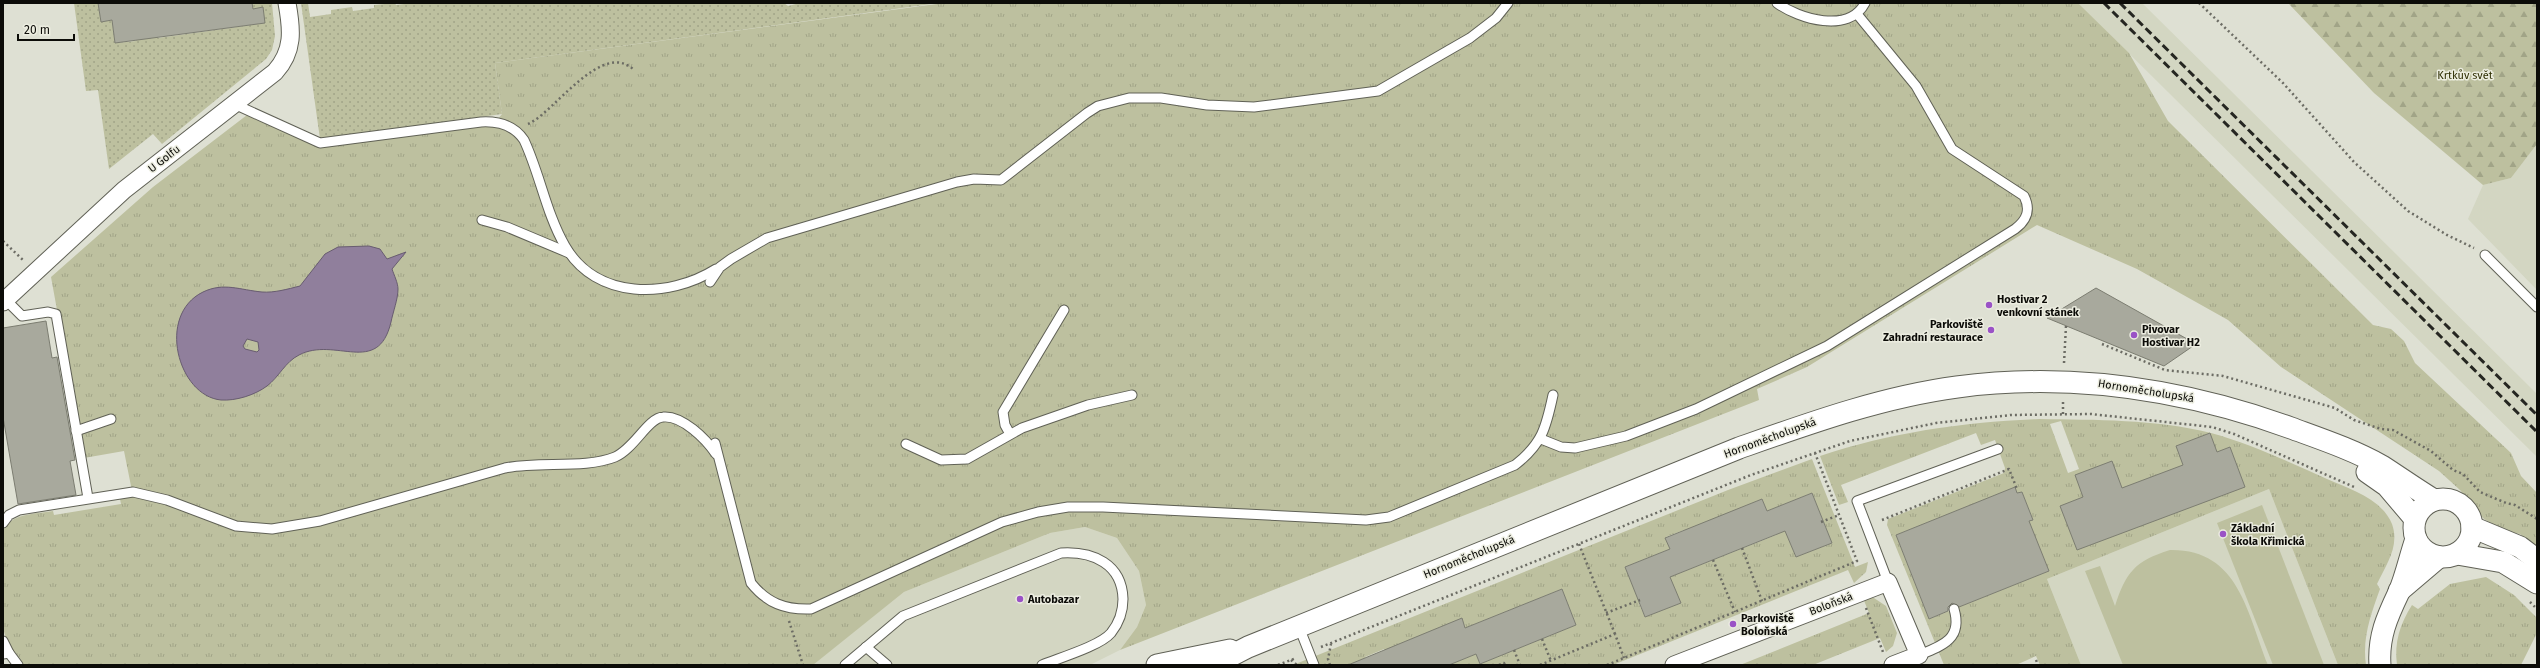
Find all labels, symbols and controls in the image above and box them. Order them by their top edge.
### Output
scale bar [18,16,74,42]
text: 20 m [24,23,50,37]
park label: Krtkův svět [2437,69,2493,82]
street label: U Golfu [145,143,183,175]
place label: Hostivar 2 venkovní stánek [1996,293,2080,319]
marker: Hostivar 2 venkovní stánek [1984,300,1994,310]
place label: Parkoviště Zahradní restaurace [1883,318,1983,344]
place label: Pivovar Hostivar H2 [2142,323,2200,349]
marker: Parkoviště Zahradní restaurace [1986,325,1996,335]
marker: Pivovar Hostivar H2 [2129,330,2139,340]
street label: Hornoměcholupská [2097,377,2195,405]
street label: Hornoměcholupská [1722,415,1818,461]
place label: Základní škola Křimická [2231,522,2305,548]
marker: Základní škola Křimická [2218,529,2228,539]
street label: Hornoměcholupská [1421,533,1517,581]
street label: Boloňská [1807,590,1855,618]
place label: Autobazar [1027,593,1080,606]
marker: Autobazar [1015,594,1025,604]
place label: Parkoviště Boloňská [1741,612,1794,638]
marker: Parkoviště Boloňská [1728,619,1738,629]

